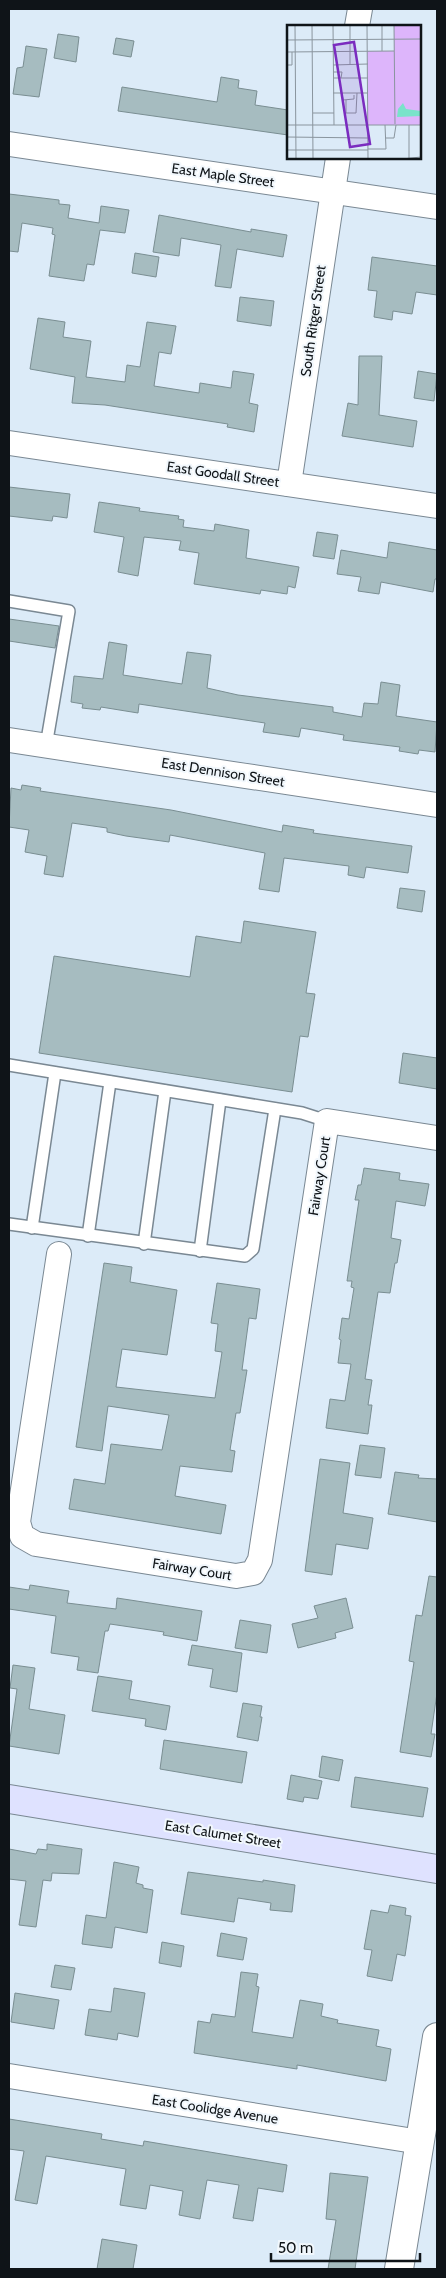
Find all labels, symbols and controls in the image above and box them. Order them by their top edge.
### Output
inset map [287,25,421,159]
street label: East Maple Street [171,159,276,191]
street label: South Ritger Street [296,264,330,378]
street label: East Goodall Street [166,457,281,491]
street label: East Dennison Street [160,753,286,791]
street label: Fairway Court [304,1135,334,1217]
street label: Fairway Court [151,1554,233,1584]
street label: East Calumet Street [164,1816,283,1852]
street label: East Coolidge Avenue [151,2090,279,2128]
scale bar [271,2230,420,2262]
text: 50 m [278,2239,313,2257]

